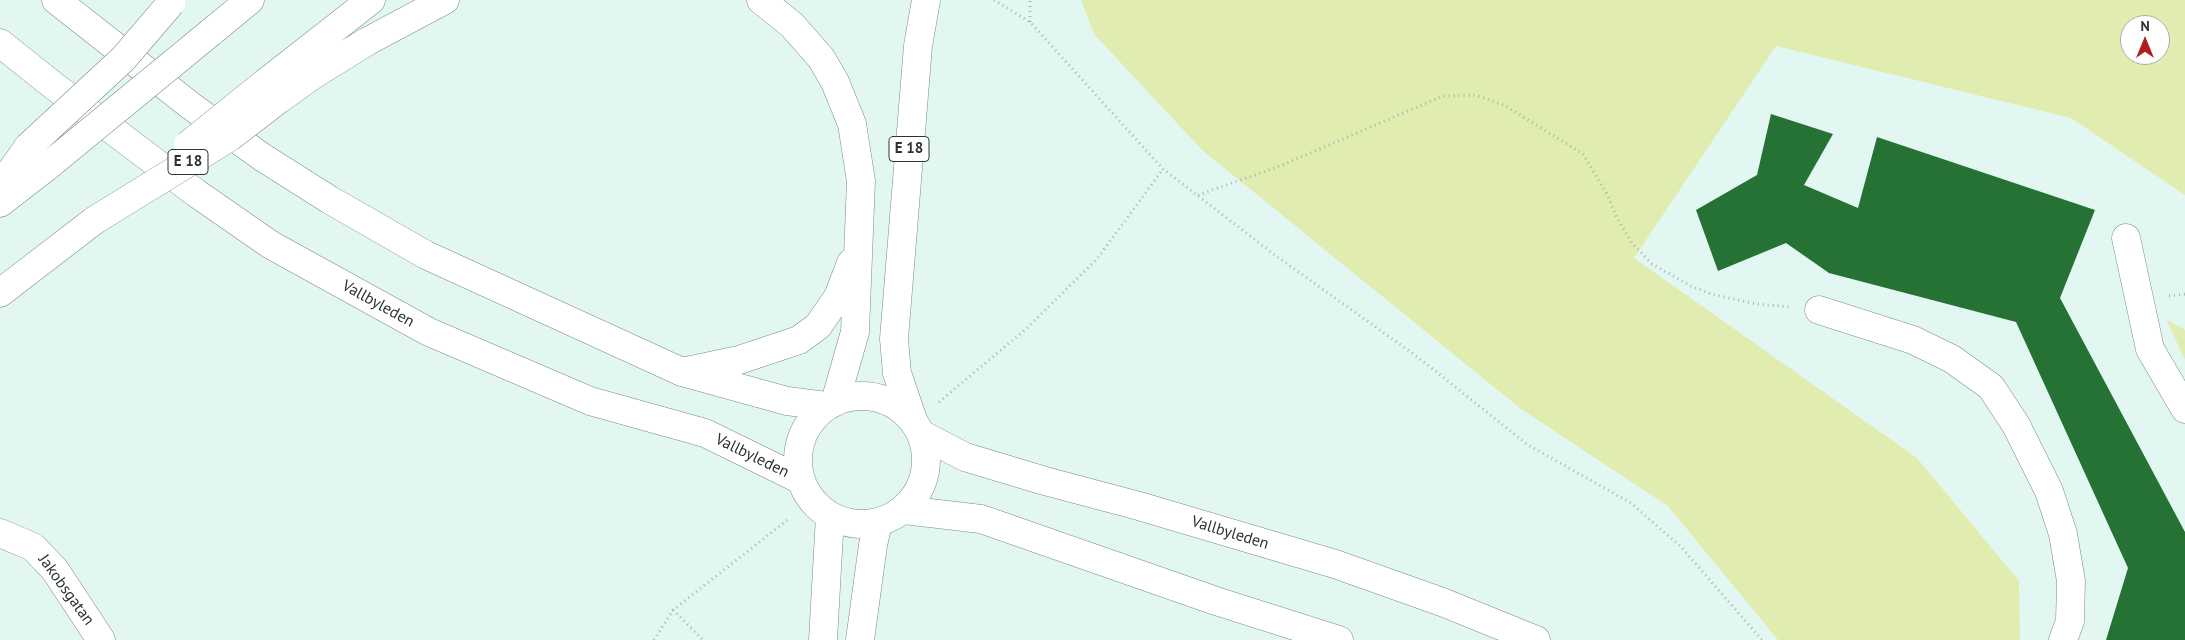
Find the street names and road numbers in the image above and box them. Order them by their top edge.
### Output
road number: E 18 [889,136,929,162]
road number: E 18 [168,150,208,174]
street label: Vallbyleden [338,276,418,332]
street label: Vallbyleden [712,430,792,482]
street label: Vallbyleden [1189,512,1271,554]
street label: Jakobsgatan [34,551,98,629]

